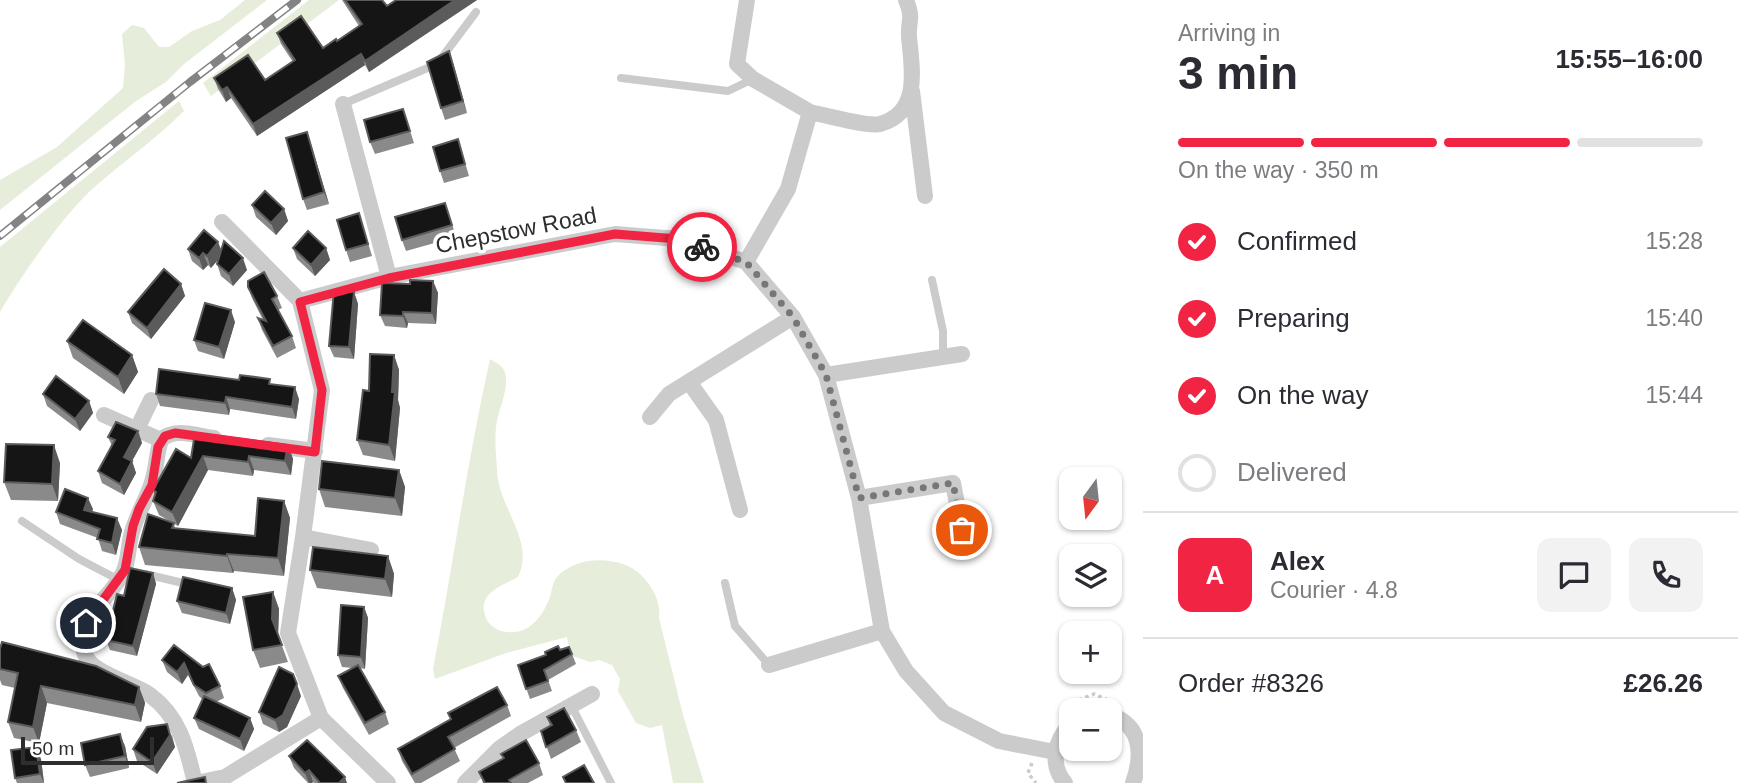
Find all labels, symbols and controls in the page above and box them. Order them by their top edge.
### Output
text: Arriving in [1178,20,1280,46]
text: 15:55–16:00 [1556,44,1703,74]
text: 3 min [1178,47,1298,99]
text: On the way · 350 m [1178,157,1379,183]
street label: Chepstow Road [433,202,599,258]
courier [667,212,737,282]
icon: check [1178,223,1216,261]
text: Confirmed [1237,226,1357,256]
icon: bike [683,228,721,266]
text: 15:28 [1645,228,1703,254]
icon: check [1178,300,1216,338]
text: Preparing [1237,303,1350,333]
text: 15:40 [1645,305,1703,331]
icon: check [1178,377,1216,415]
text: On the way [1237,380,1369,410]
text: 15:44 [1645,382,1703,408]
text: Delivered [1237,457,1347,487]
north arrow [1059,467,1122,530]
map controls [1059,467,1122,761]
pin [932,500,992,560]
icon: bag [943,511,981,549]
button: chat [1537,538,1611,612]
button: phone [1629,538,1703,612]
button: layers [1059,544,1122,607]
text: Alex [1270,546,1325,576]
text: A [1206,560,1224,590]
text: Courier · 4.8 [1270,577,1398,603]
pin [56,593,116,653]
icon: home [67,604,105,642]
button: + [1059,621,1122,684]
text: Order #8326 [1178,668,1324,698]
text: £26.26 [1623,668,1703,698]
button: − [1059,698,1122,761]
scale bar [21,734,154,766]
text: 50 m [32,738,74,759]

